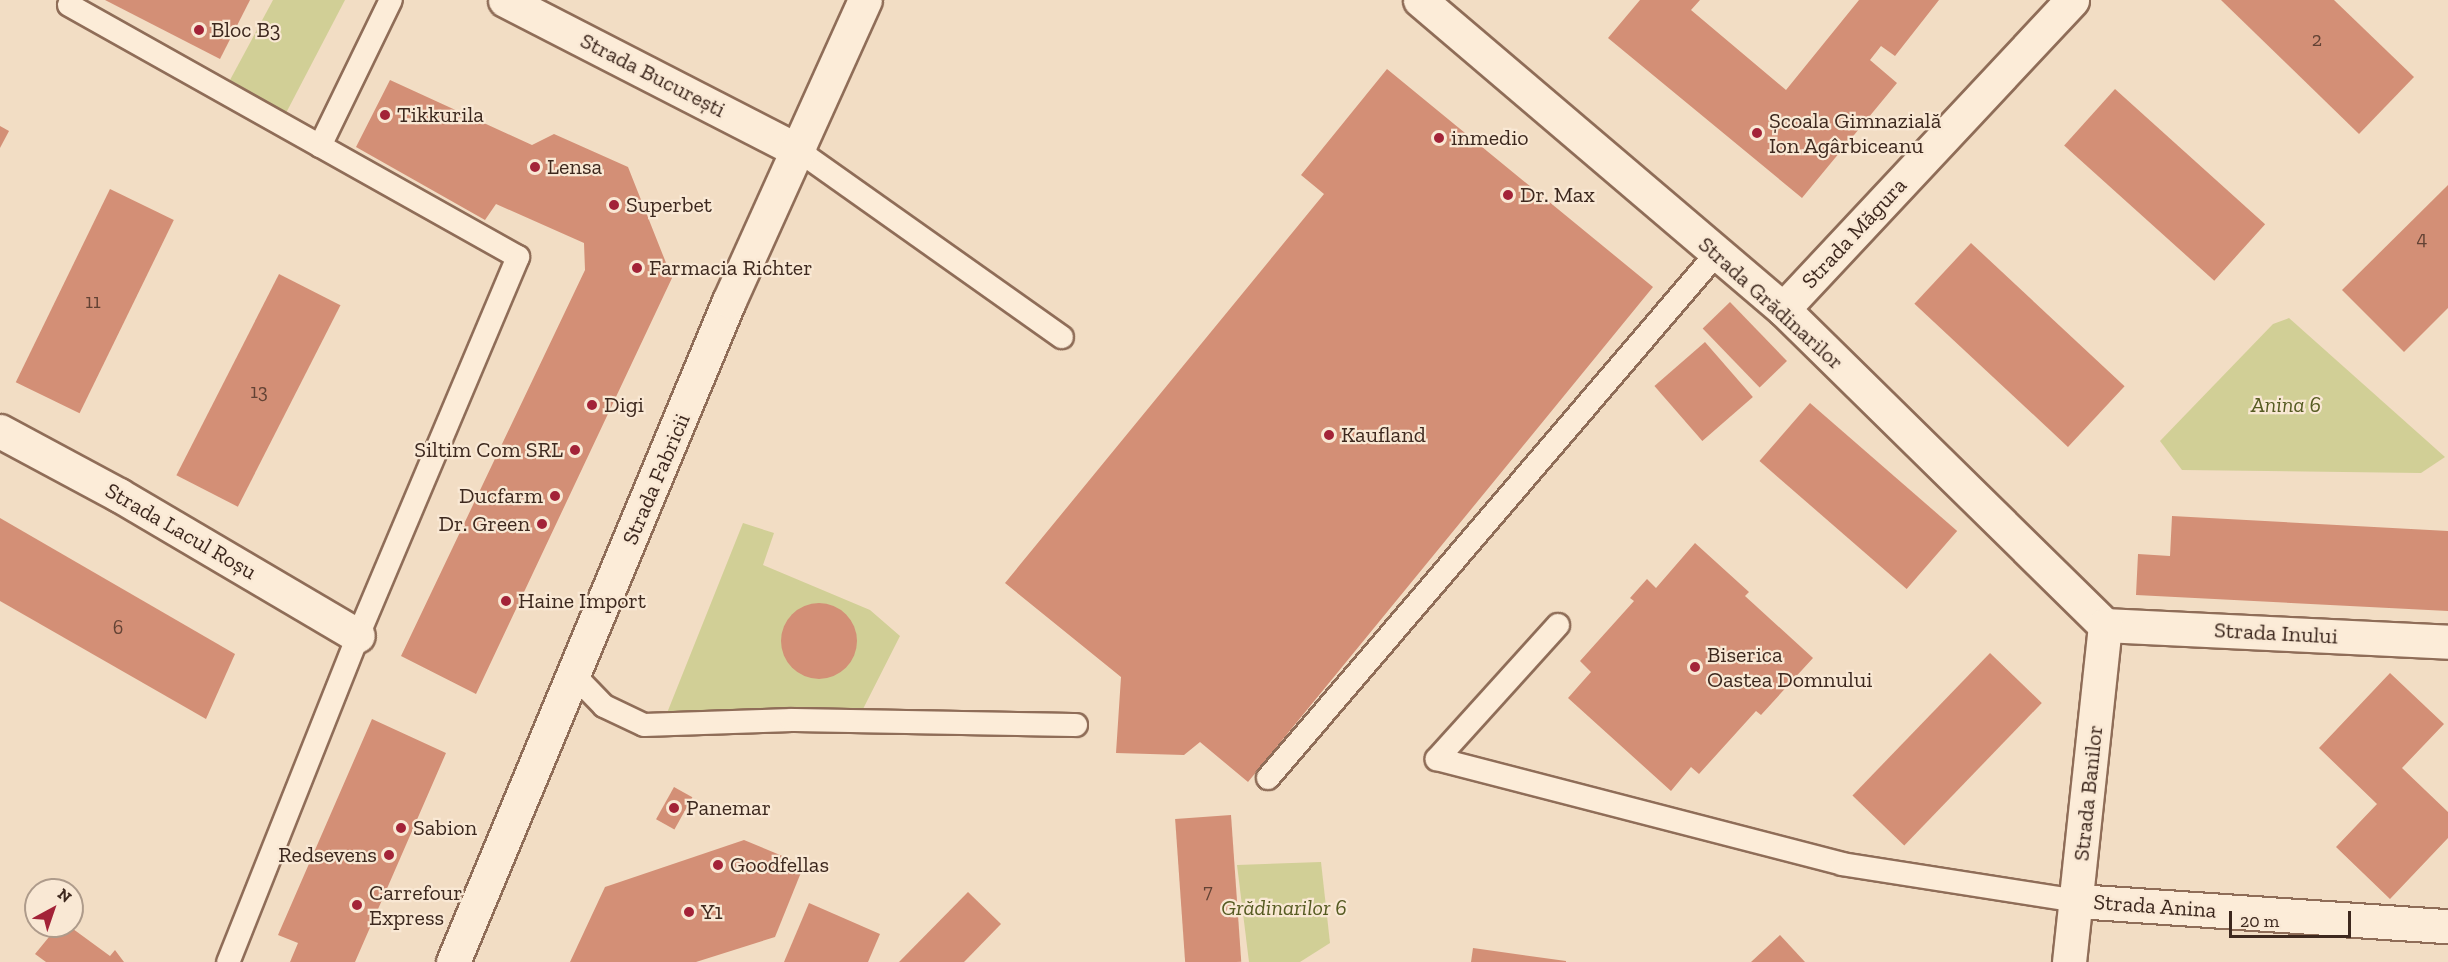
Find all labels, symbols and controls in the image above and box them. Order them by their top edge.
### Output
place label: Bloc B3 [211,17,280,43]
marker: Bloc B3 [192,23,206,37]
street label: Strada București [576,27,730,123]
house number: 2 [2312,27,2322,51]
place label: Tikkurila [397,102,484,128]
place label: Școala Gimnazială Ion Agârbiceanu [1769,107,1941,158]
marker: Tikkurila [378,108,392,122]
place label: inmedio [1451,125,1529,151]
marker: Școala Gimnazială Ion Agârbiceanu [1750,126,1764,140]
marker: inmedio [1432,131,1446,145]
place label: Lensa [547,154,602,180]
marker: Lensa [528,160,542,174]
street label: Strada Măgura [1796,172,1912,294]
place label: Dr. Max [1520,182,1595,208]
marker: Dr. Max [1501,188,1515,202]
place label: Superbet [626,192,712,218]
marker: Superbet [607,198,621,212]
house number: 4 [2417,226,2427,250]
street label: Strada Grădinarilor [1693,231,1849,375]
place label: Farmacia Richter [649,255,812,281]
marker: Farmacia Richter [630,261,644,275]
house number: 11 [85,289,101,313]
house number: 13 [250,379,268,403]
place label: Digi [604,392,644,418]
park label: Anina 6 [2251,392,2321,418]
marker: Digi [585,398,599,412]
street label: Strada Fabricii [617,410,695,548]
place label: Kaufland [1341,422,1426,448]
marker: Kaufland [1322,428,1336,442]
place label: Siltim Com SRL [414,437,563,463]
marker: Siltim Com SRL [568,443,582,457]
street label: Strada Lacul Roșu [101,477,261,585]
place label: Ducfarm [459,483,543,509]
marker: Ducfarm [548,489,562,503]
place label: Dr. Green [439,511,530,537]
marker: Dr. Green [535,517,549,531]
place label: Haine Import [518,588,646,614]
marker: Haine Import [499,594,513,608]
house number: 6 [113,615,123,639]
street label: Strada Inului [2213,617,2339,649]
place label: Biserica Oastea Domnului [1707,641,1872,692]
marker: Biserica Oastea Domnului [1688,660,1702,674]
street label: Strada Banilor [2068,724,2108,862]
place label: Panemar [686,795,771,821]
marker: Panemar [667,801,681,815]
place label: Sabion [413,815,477,841]
marker: Sabion [394,821,408,835]
place label: Redsevens [278,842,377,868]
marker: Redsevens [382,848,396,862]
place label: Goodfellas [730,852,829,878]
marker: Goodfellas [711,858,725,872]
north arrow [24,878,84,938]
place label: Carrefour Express [369,879,462,930]
house number: 7 [1203,879,1213,903]
text: N [54,884,75,907]
street label: Strada Anina [2092,889,2218,923]
park label: Grădinarilor 6 [1221,895,1347,921]
marker: Carrefour Express [350,898,364,912]
place label: Y1 [701,899,723,925]
scale bar [2232,899,2354,937]
marker: Y1 [682,905,696,919]
text: 20 m [2240,910,2279,932]

